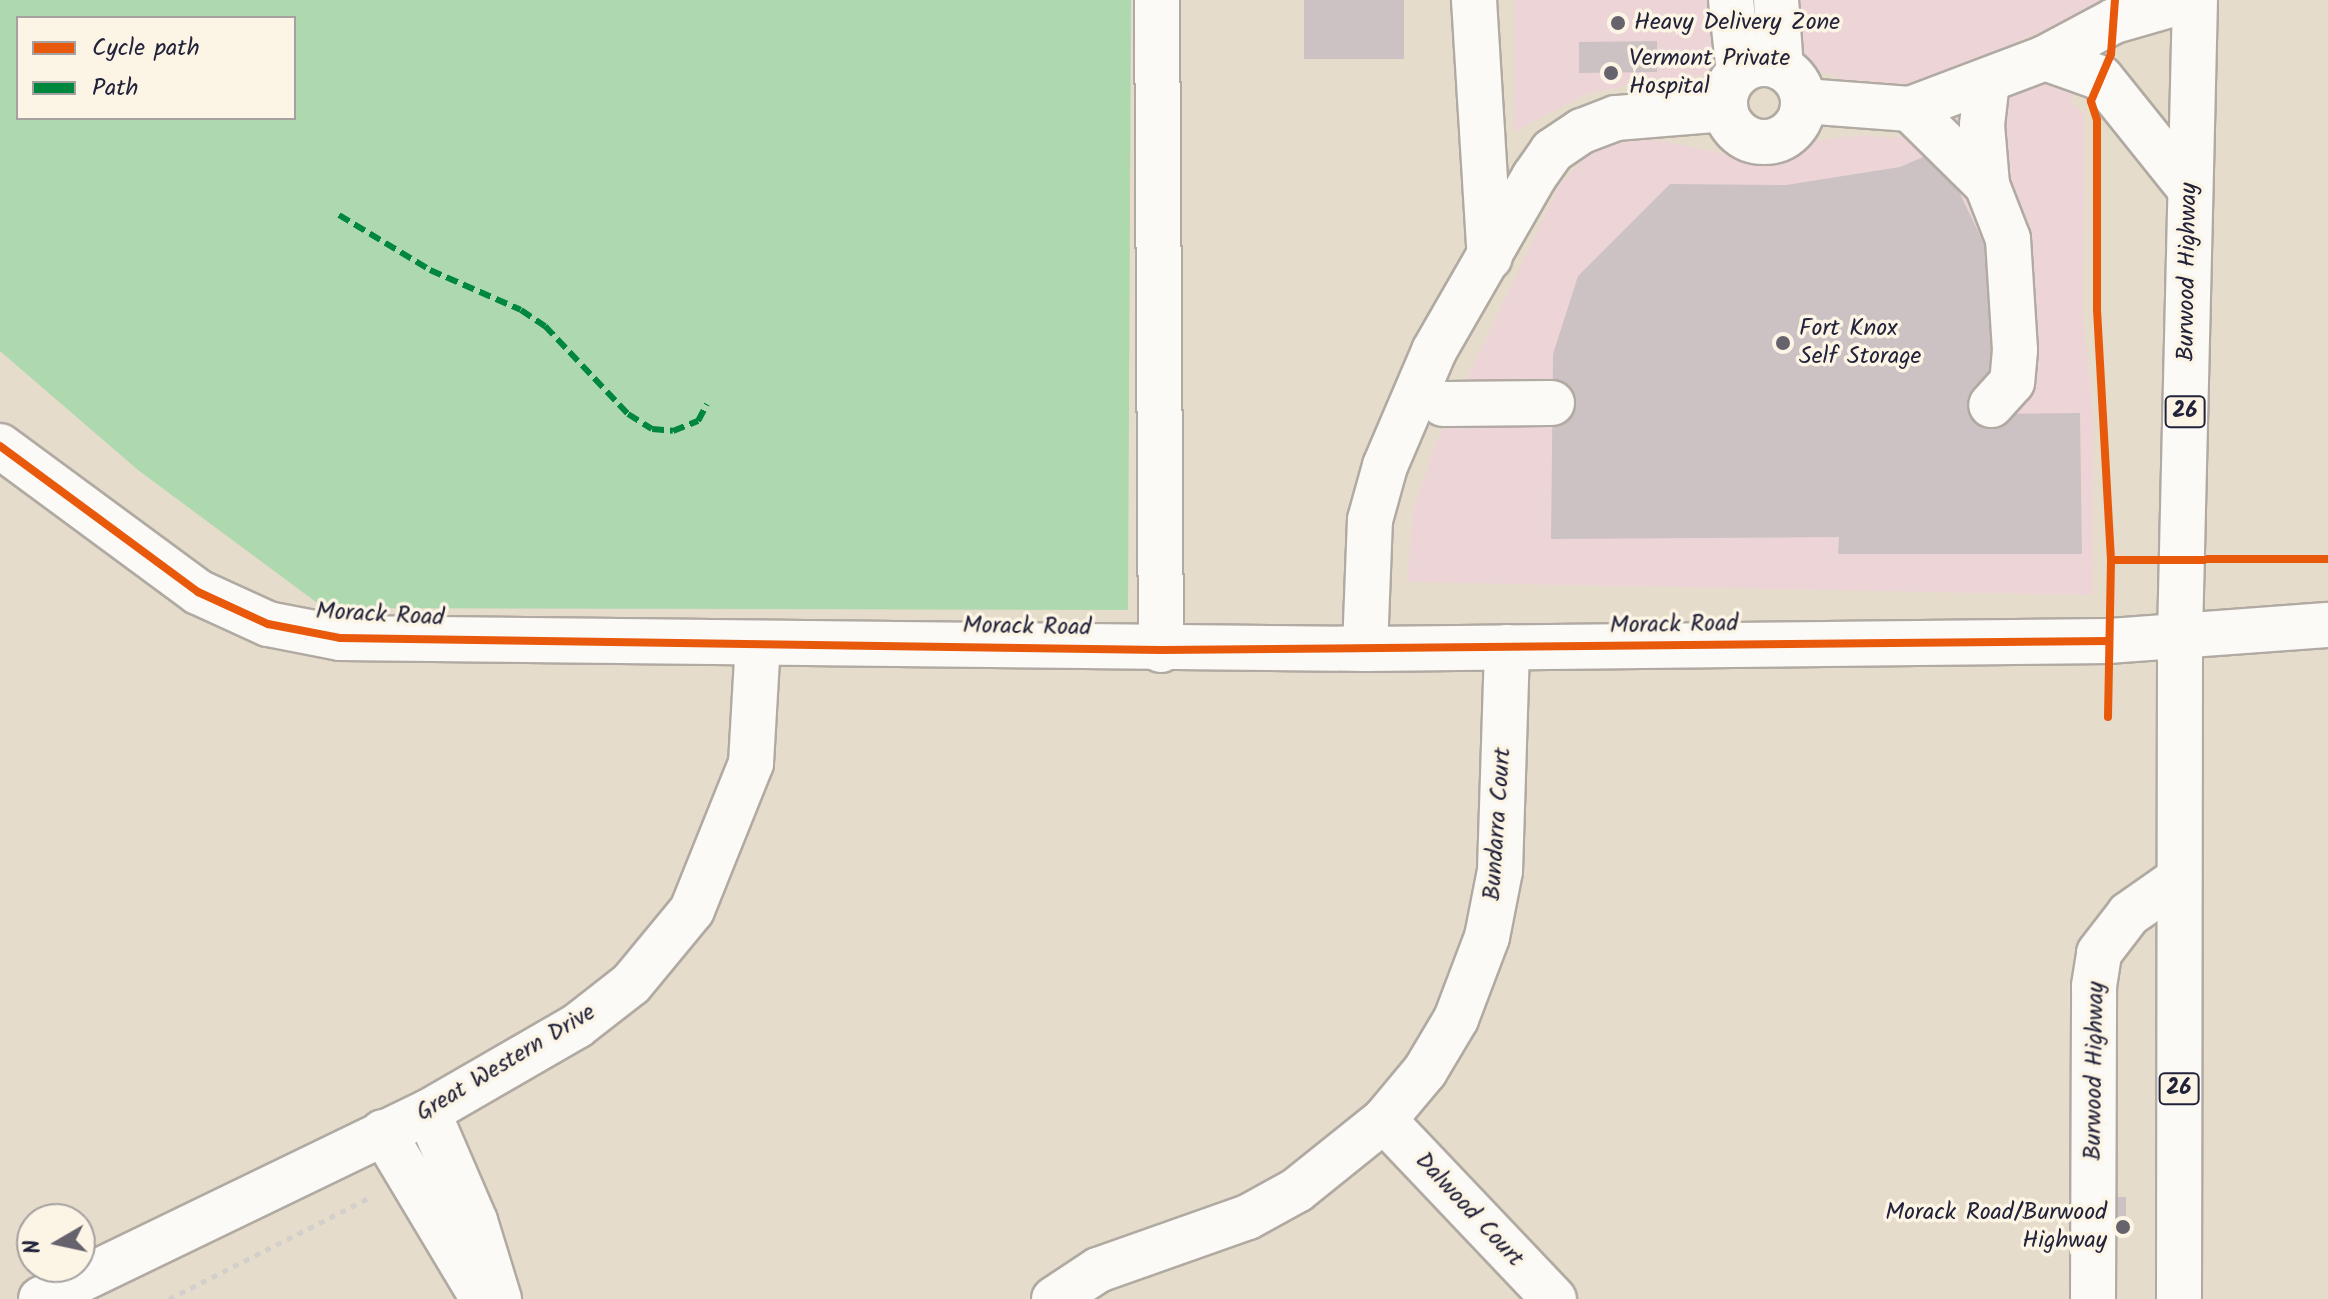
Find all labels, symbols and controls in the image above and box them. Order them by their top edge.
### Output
place label: Heavy Delivery Zone [1634,9,1840,37]
marker: Heavy Delivery Zone [1609,14,1627,32]
legend [16,16,296,120]
text: Cycle path [92,29,200,68]
place label: Vermont Private Hospital [1629,45,1790,101]
marker: Vermont Private Hospital [1600,62,1622,84]
text: Path [92,69,138,108]
street label: Burwood Highway [2172,182,2204,362]
place label: Fort Knox Self Storage [1799,315,1921,371]
marker: Fort Knox Self Storage [1774,334,1792,352]
road number: 26 [2163,394,2207,430]
street label: Morack Road [315,597,445,633]
street label: Morack Road [1609,609,1739,641]
street label: Morack Road [962,611,1092,643]
street label: Bundarra Court [1478,746,1518,902]
street label: Burwood Highway [2079,981,2111,1161]
street label: Great Western Drive [411,998,601,1128]
road number: 26 [2157,1071,2201,1107]
street label: Dalwood Court [1409,1147,1529,1273]
place label: Morack Road/Burwood Highway [1885,1199,2107,1255]
north arrow [16,1203,96,1283]
marker: Morack Road/Burwood Highway [2114,1218,2132,1236]
text: N [15,1237,52,1256]

